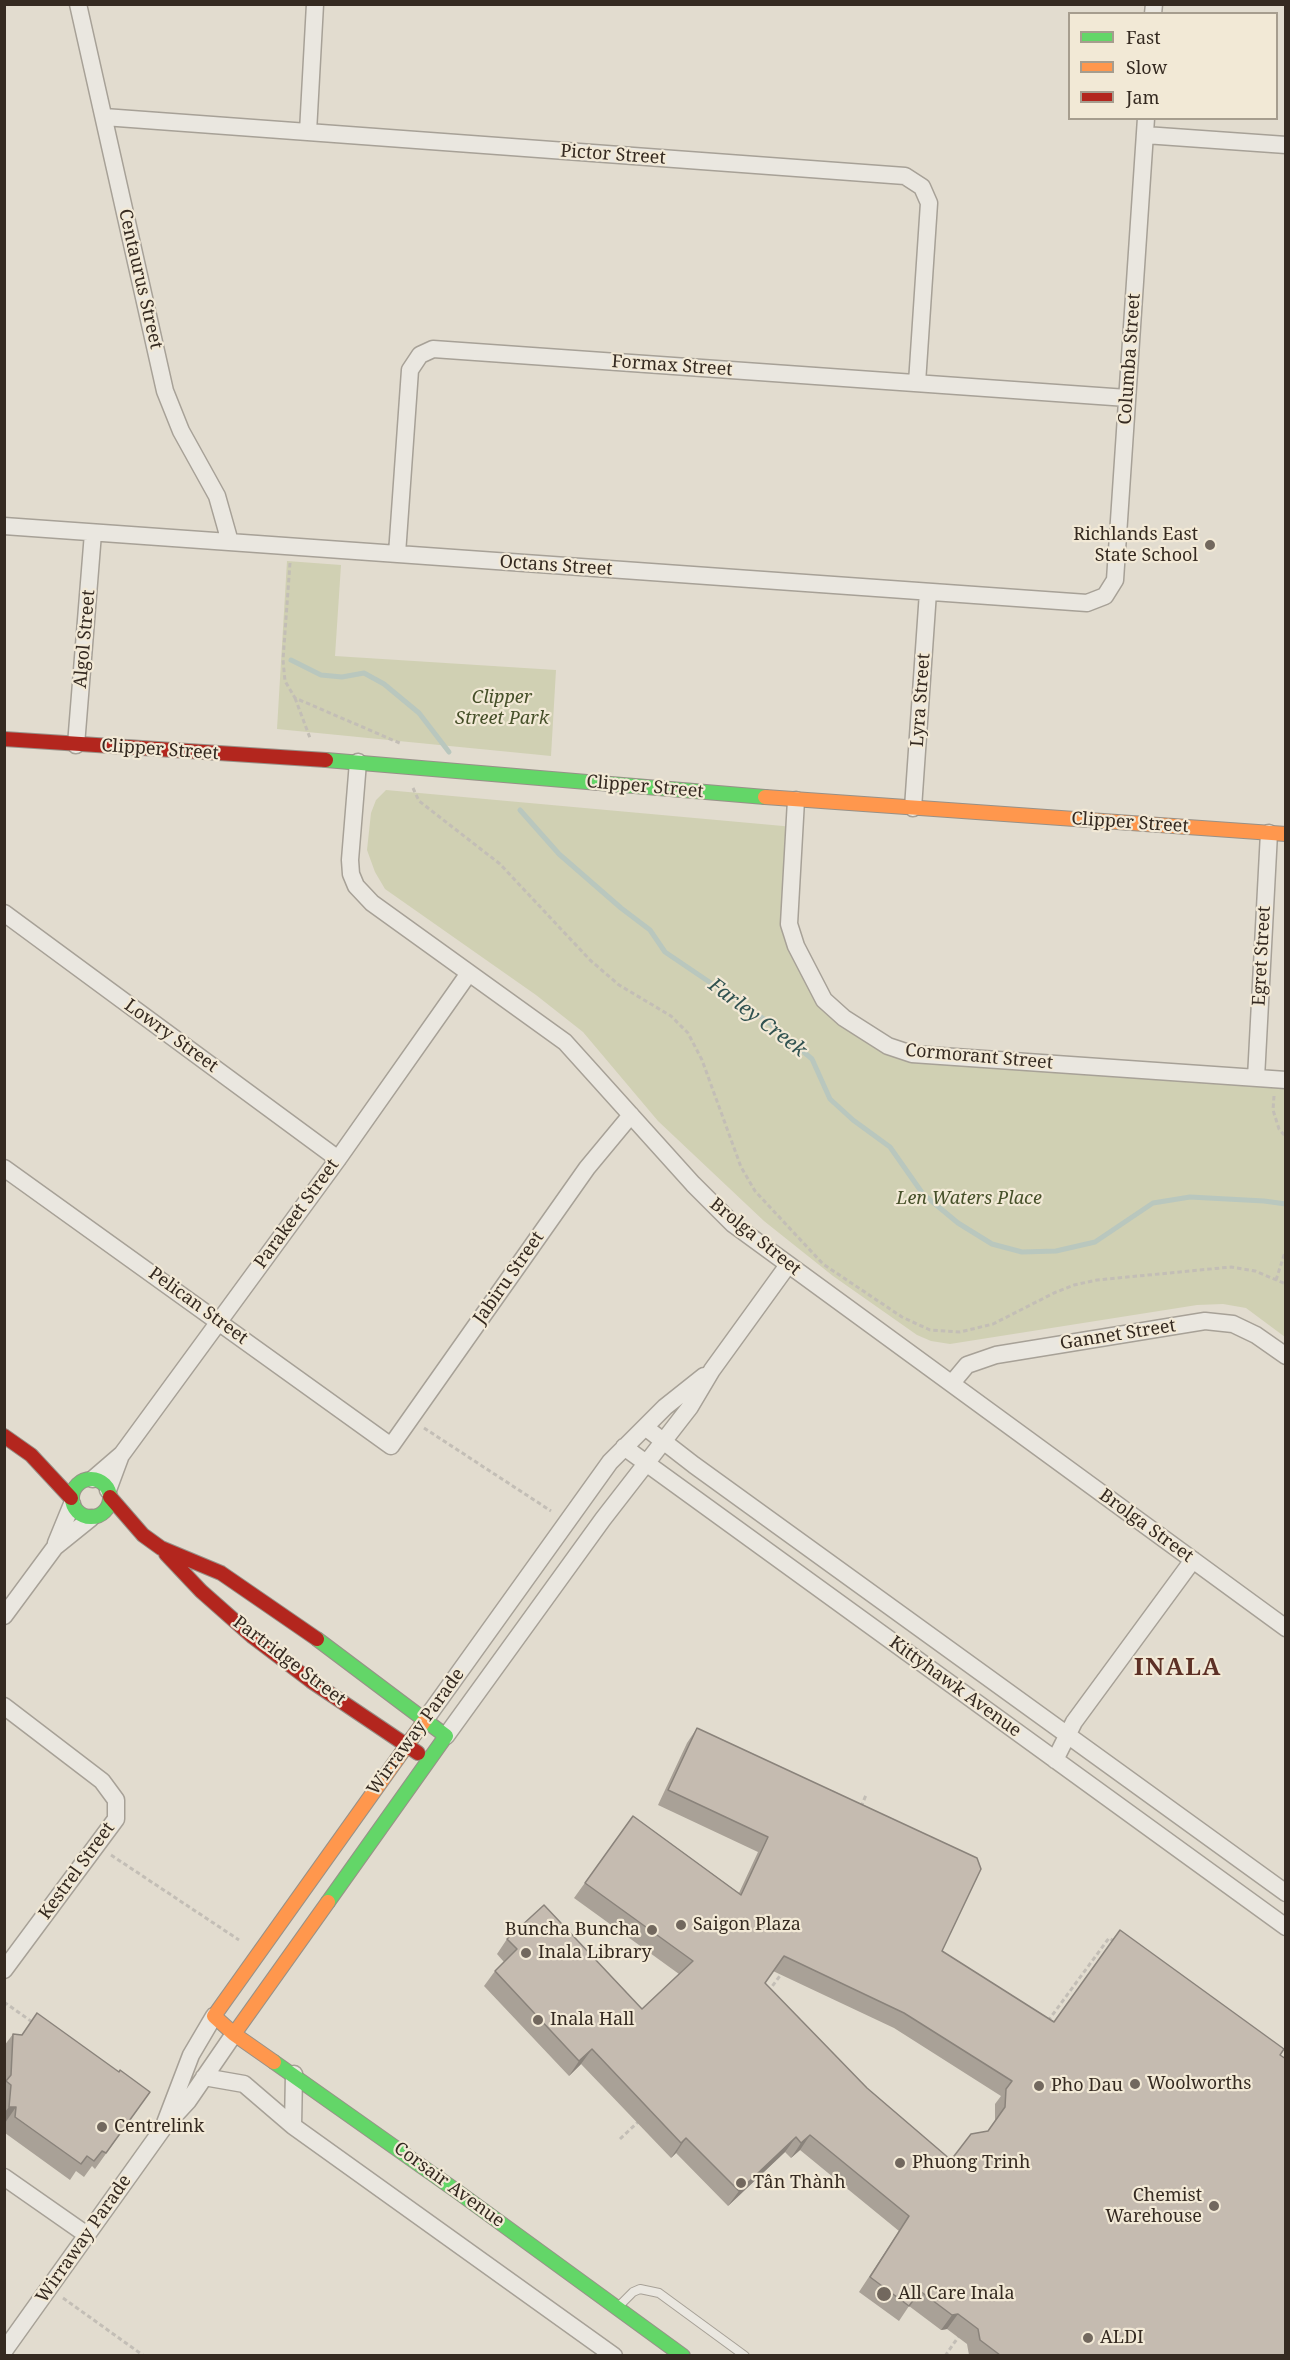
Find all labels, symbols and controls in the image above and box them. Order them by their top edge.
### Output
legend [1068,12,1278,120]
text: Fast [1126,25,1161,49]
text: Slow [1126,55,1167,79]
text: Jam [1126,85,1160,109]
street label: Pictor Street [560,141,666,169]
street label: Centaurus Street [113,207,167,351]
street label: Columba Street [1115,293,1145,425]
street label: Formax Street [611,351,733,381]
place label: Richlands East State School [1073,524,1198,566]
marker: Richlands East State School [1203,538,1217,552]
street label: Octans Street [499,551,613,581]
street label: Algol Street [70,589,100,689]
street label: Lyra Street [907,652,935,748]
park label: Clipper Street Park [455,687,549,730]
street label: Clipper Street [101,735,219,765]
street label: Clipper Street [586,771,704,803]
street label: Clipper Street [1071,808,1189,838]
street label: Egret Street [1249,905,1275,1007]
water label: Farley Creek [703,973,811,1063]
street label: Lowry Street [120,995,222,1077]
street label: Cormorant Street [904,1040,1054,1074]
street label: Parakeet Street [250,1155,344,1273]
park label: Len Waters Place [896,1188,1042,1210]
street label: Brolga Street [705,1194,805,1280]
street label: Jabiru Street [469,1228,549,1328]
street label: Pelican Street [144,1263,252,1349]
street label: Gannet Street [1059,1315,1177,1355]
street label: Brolga Street [1095,1485,1197,1567]
street label: Partridge Street [228,1612,350,1710]
street label: Kittyhawk Avenue [885,1632,1025,1742]
district label: INALA [1134,1654,1222,1682]
street label: Wirraway Parade [363,1664,469,1800]
street label: Kestrel Street [34,1818,120,1924]
place label: Saigon Plaza [693,1914,801,1936]
marker: Saigon Plaza [674,1918,688,1932]
place label: Buncha Buncha [505,1919,640,1941]
marker: Buncha Buncha [645,1923,659,1937]
place label: Inala Library [538,1942,652,1964]
marker: Inala Library [519,1946,533,1960]
place label: Inala Hall [550,2009,634,2031]
marker: Inala Hall [531,2013,545,2027]
place label: Woolworths [1147,2073,1251,2095]
place label: Pho Dau [1051,2075,1123,2097]
marker: Woolworths [1128,2077,1142,2091]
marker: Pho Dau [1032,2079,1046,2093]
place label: Centrelink [114,2116,204,2138]
marker: Centrelink [95,2120,109,2134]
street label: Corsair Avenue [389,2138,509,2232]
place label: Phuong Trinh [912,2152,1030,2174]
marker: Phuong Trinh [893,2156,907,2170]
street label: Wirraway Parade [32,2171,136,2307]
place label: Tân Thành [753,2172,846,2194]
marker: Tân Thành [734,2176,748,2190]
place label: Chemist Warehouse [1105,2185,1202,2228]
marker: Chemist Warehouse [1207,2199,1221,2213]
place label: All Care Inala [898,2283,1015,2305]
marker: All Care Inala [875,2285,893,2303]
place label: ALDI [1100,2327,1144,2349]
marker: ALDI [1081,2331,1095,2345]

